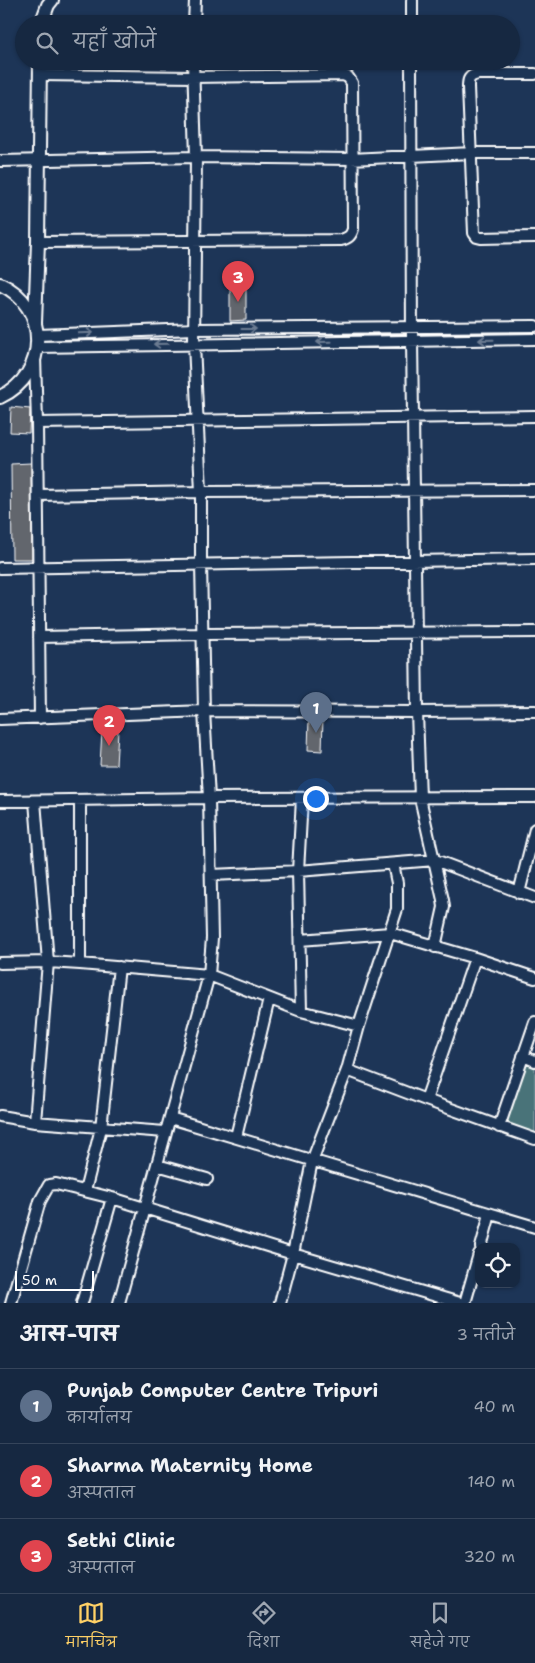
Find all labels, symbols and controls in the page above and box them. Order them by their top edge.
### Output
search box [15,15,520,70]
icon: search [33,29,61,57]
text: यहाँ खोजें [73,29,156,54]
pin: 3 [222,261,254,302]
one-way arrow [240,324,257,334]
one-way arrow [78,328,94,337]
one-way arrow [479,335,495,344]
one-way arrow [316,337,332,347]
one-way arrow [154,339,170,349]
pin: 1 [300,692,332,733]
pin: 2 [93,705,125,746]
your location [303,786,329,812]
map controls [475,1243,520,1288]
button: locate [475,1243,520,1288]
scale bar [15,1268,94,1291]
text: 50 m [22,1271,57,1289]
text: आस-पास [20,1320,118,1348]
text: 3 नतीजे [457,1324,515,1345]
text: Punjab Computer Centre Tripuri [67,1378,378,1403]
text: 1 [32,1396,40,1417]
text: 40 m [473,1396,515,1417]
text: कार्यालय [67,1407,132,1428]
text: Sharma Maternity Home [67,1453,313,1478]
text: 2 [30,1471,42,1492]
text: 140 m [468,1471,515,1492]
text: अस्पताल [67,1482,135,1503]
text: Sethi Clinic [67,1528,175,1553]
text: 3 [30,1546,42,1567]
text: 320 m [464,1546,515,1567]
text: अस्पताल [67,1557,135,1578]
tab: मानचित्र [65,1599,117,1658]
tab: दिशा [248,1599,279,1658]
tab: सहेजे गए [410,1599,470,1658]

